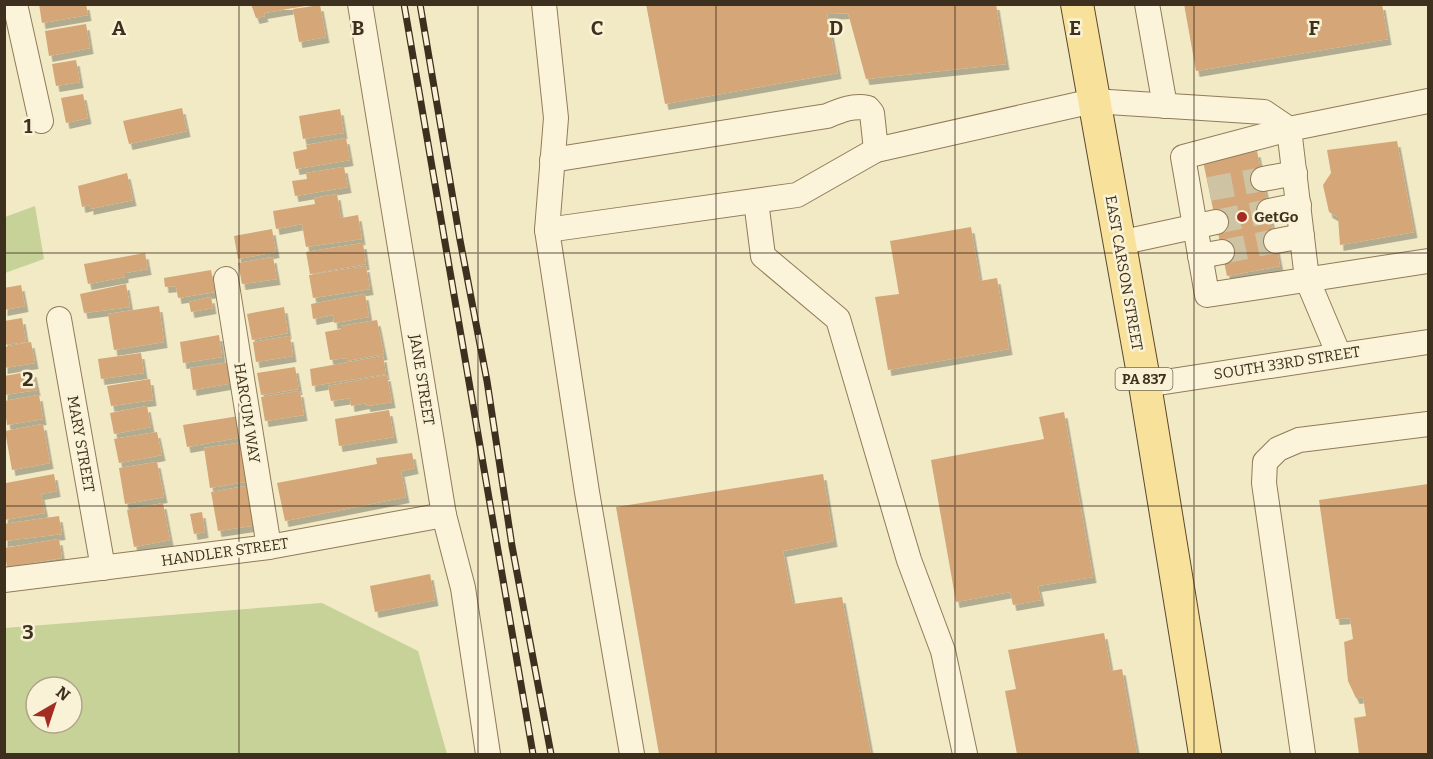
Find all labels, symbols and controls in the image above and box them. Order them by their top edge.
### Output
text: A [112,16,127,40]
text: B [352,16,365,40]
text: C [591,16,603,40]
text: D [829,16,843,40]
text: E [1069,16,1081,40]
text: F [1308,16,1320,40]
text: 1 [24,114,33,138]
street label: EAST CARSON STREET [1101,194,1147,352]
place label: GetGo [1254,208,1299,226]
marker: GetGo [1235,210,1249,224]
street label: JANE STREET [406,332,438,427]
street label: SOUTH 33RD STREET [1212,342,1362,383]
street label: HARCUM WAY [230,361,264,465]
text: 2 [22,367,34,391]
road number: PA 837 [1116,368,1172,390]
street label: MARY STREET [64,394,98,494]
street label: HANDLER STREET [160,534,290,570]
text: 3 [22,620,34,644]
north arrow [24,675,84,735]
text: N [52,682,74,705]

